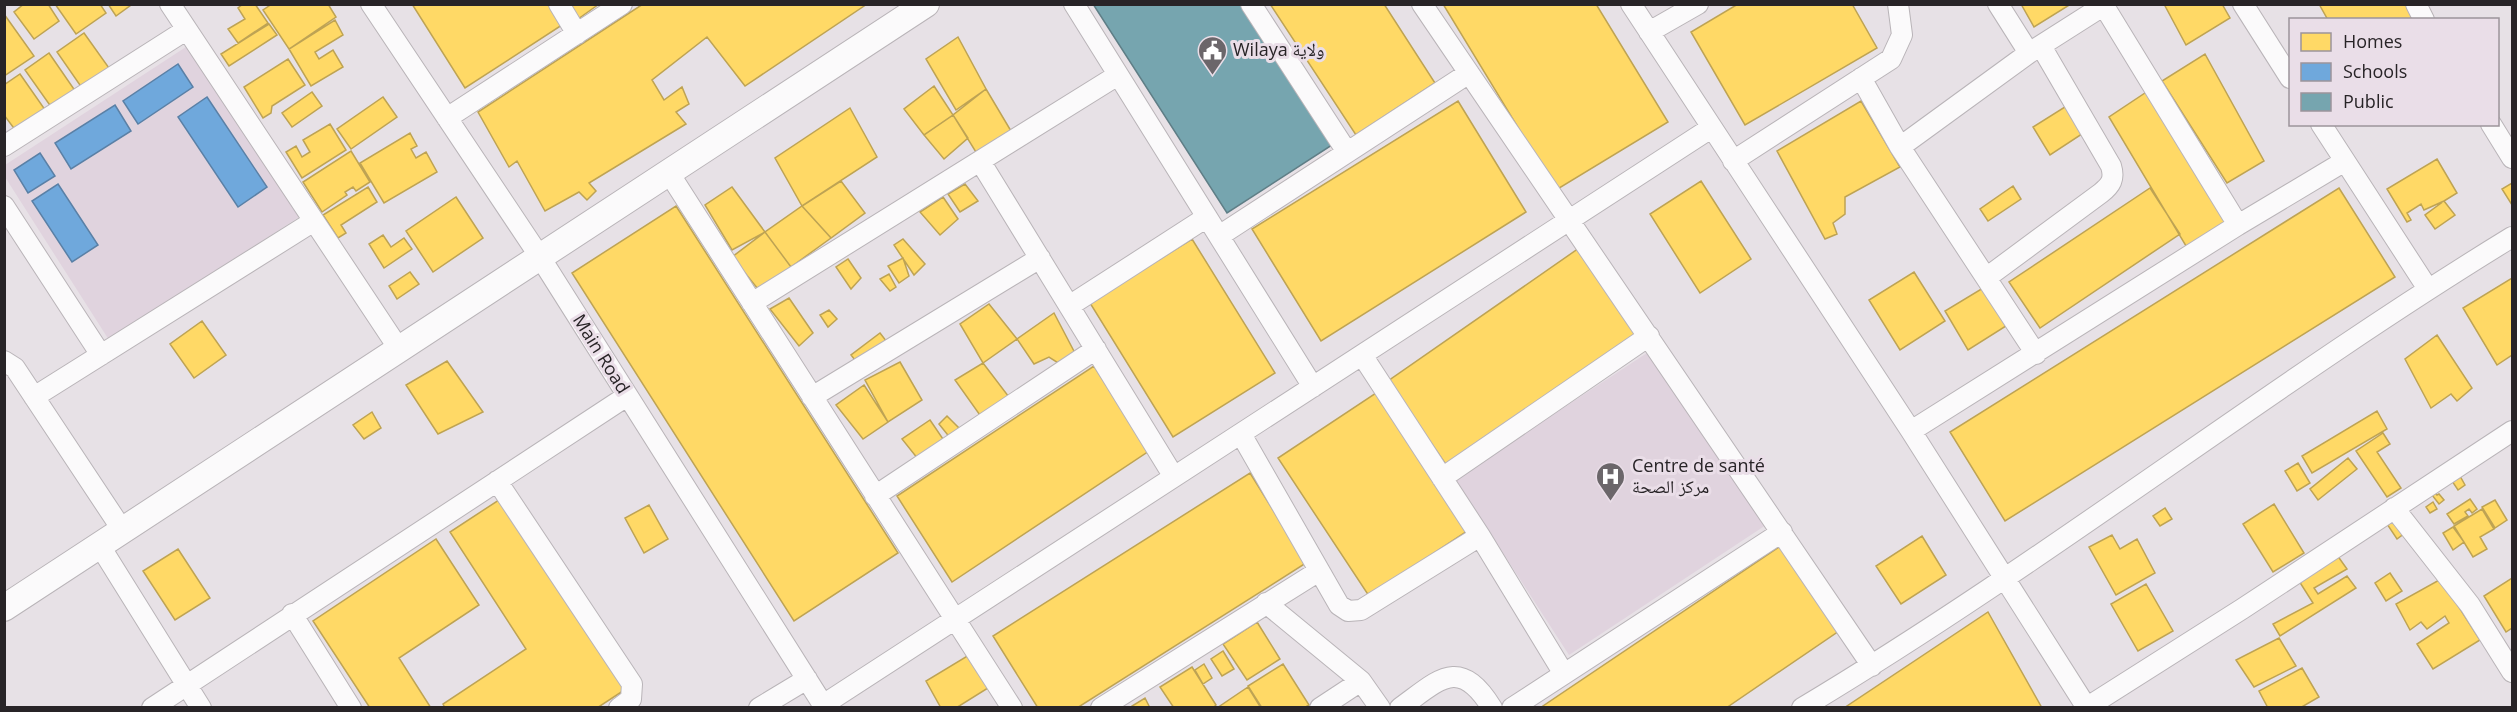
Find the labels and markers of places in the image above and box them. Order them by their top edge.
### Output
public building icon: Wilaya ولاية [1196,34,1228,76]
place label: Wilaya ولاية [1233,37,1324,61]
place label: Centre de santé مركز الصحة [1632,453,1765,498]
hospital icon: Centre de santé مركز الصحة [1595,460,1627,502]

